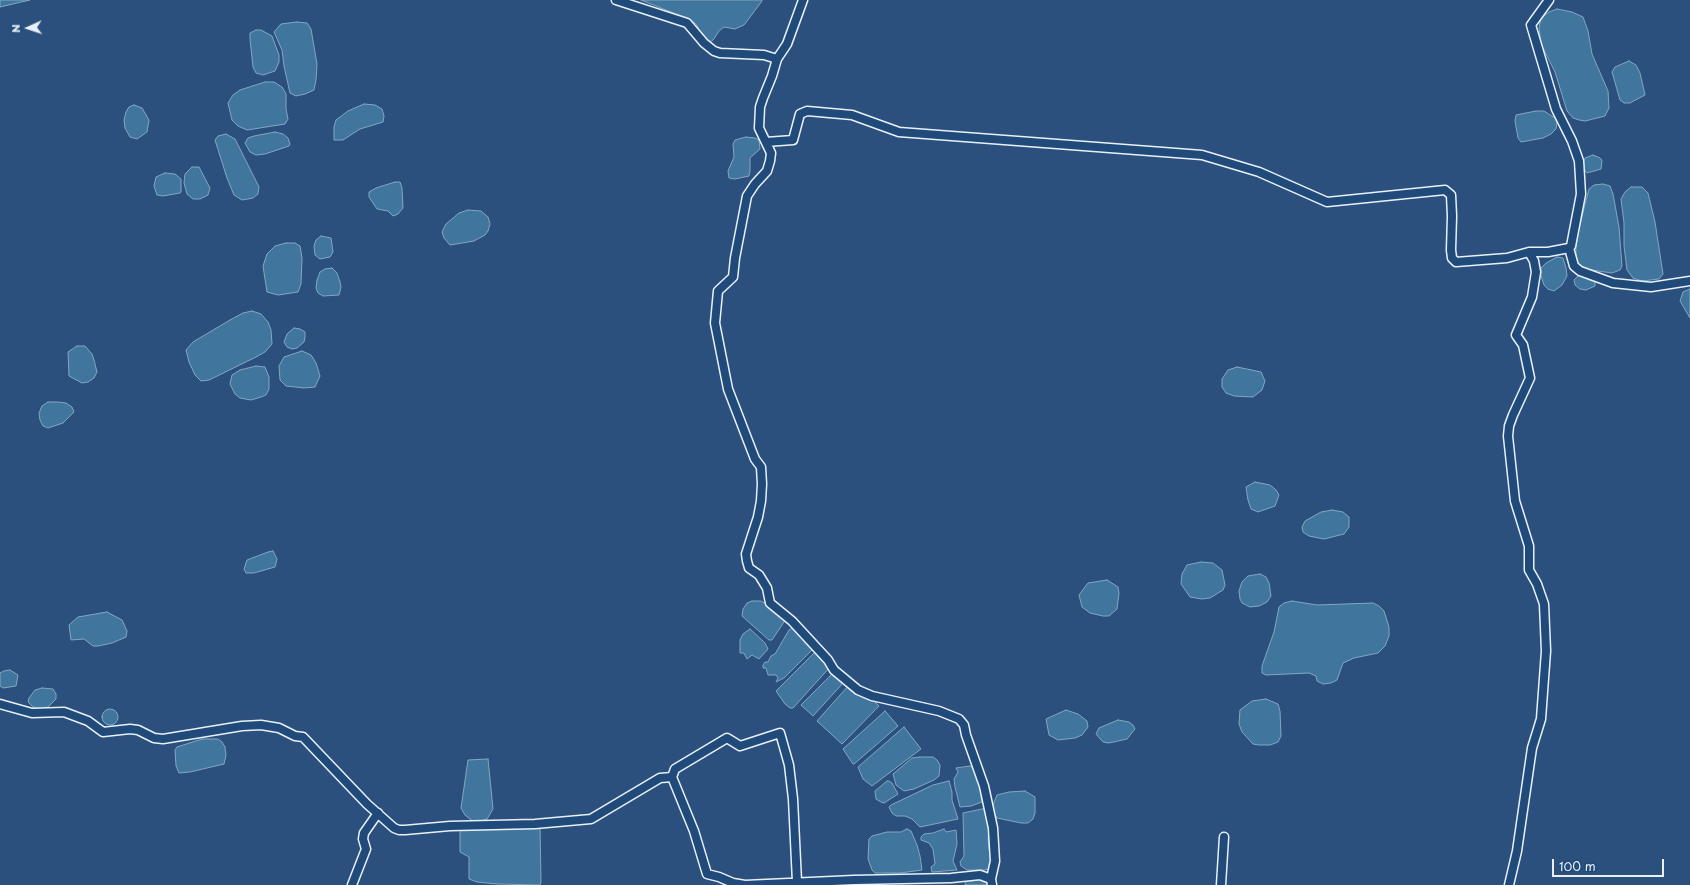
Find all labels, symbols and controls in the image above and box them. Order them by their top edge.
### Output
north arrow [8,8,48,48]
text: N [7,24,24,33]
scale bar [1554,851,1666,877]
text: 100 m [1559,857,1596,875]

